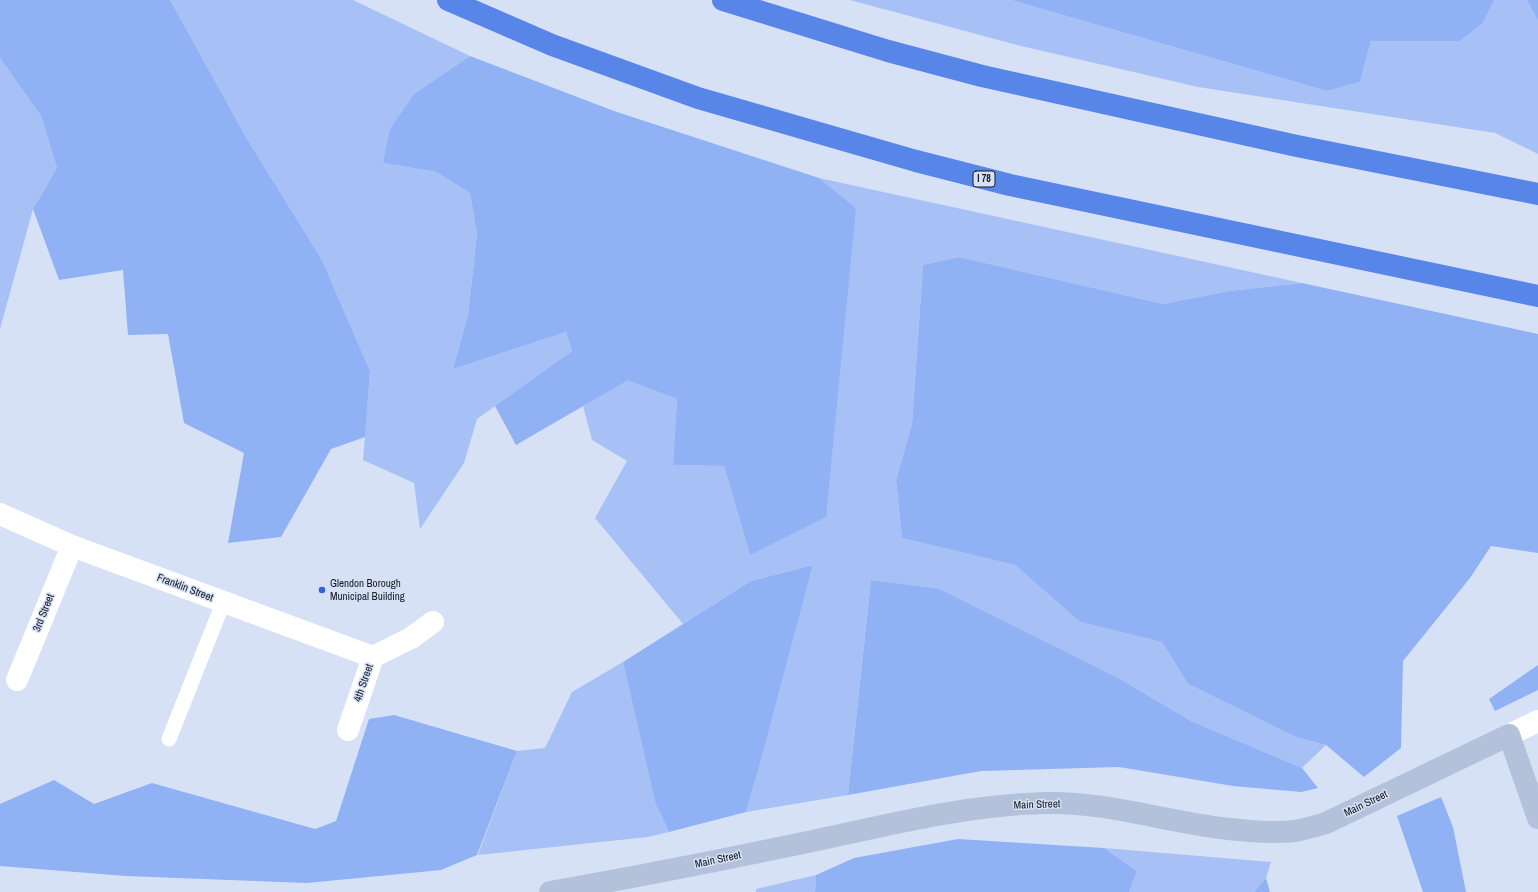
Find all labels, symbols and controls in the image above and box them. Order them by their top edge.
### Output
road number: I 78 [973,171,995,187]
street label: Franklin Street [155,571,215,605]
place label: Glendon Borough Municipal Building [330,577,405,603]
marker: Glendon Borough Municipal Building [317,585,327,595]
street label: 3rd Street [30,592,58,634]
street label: 4th Street [351,662,377,704]
street label: Main Street [1342,788,1390,820]
street label: Main Street [1013,798,1061,812]
street label: Main Street [694,849,742,871]

